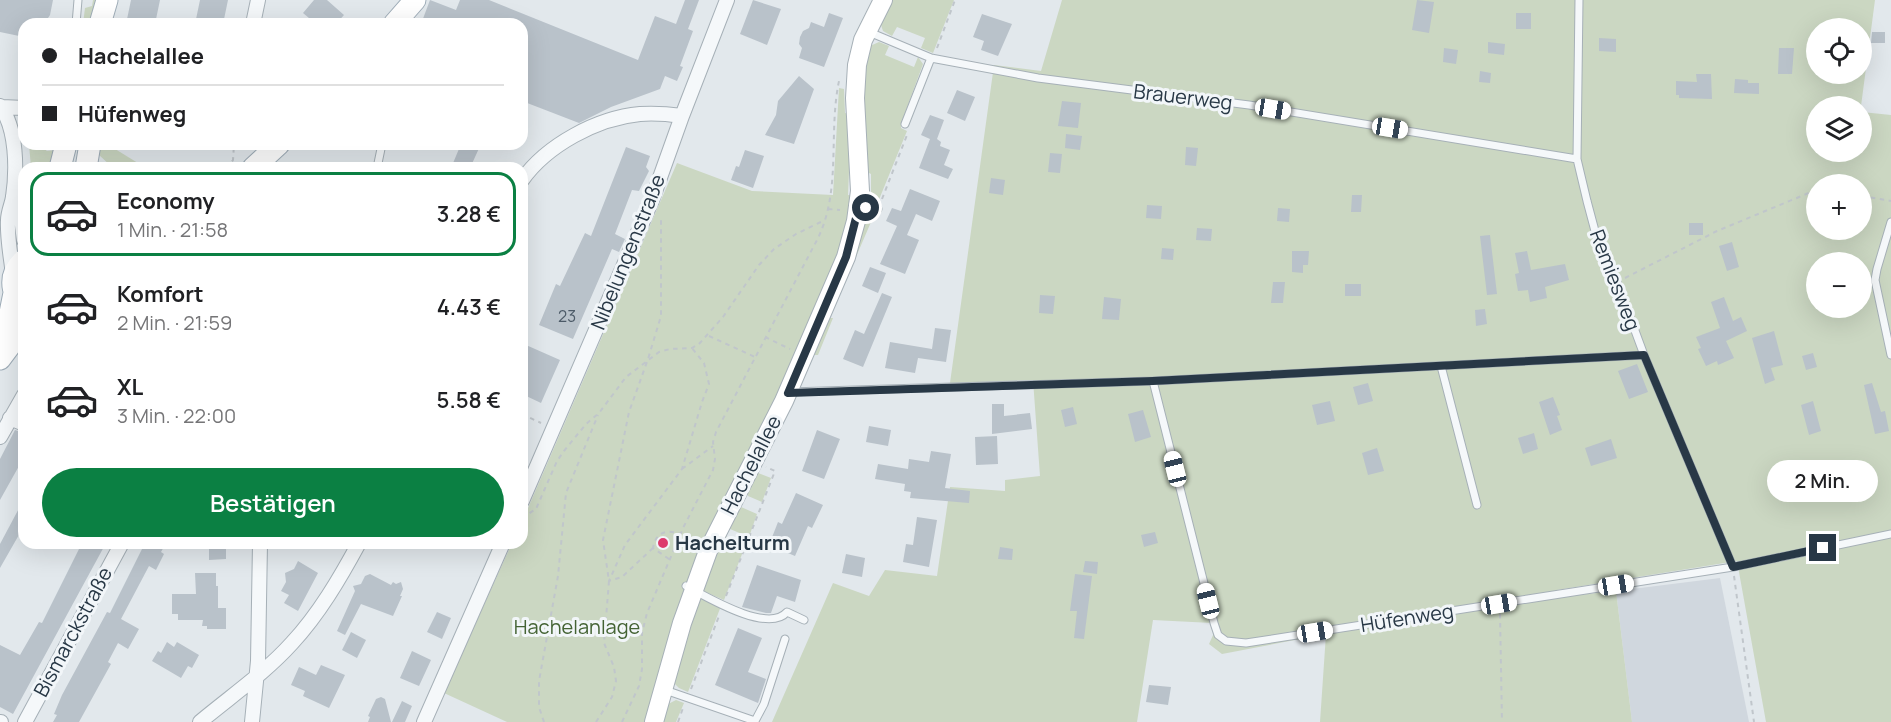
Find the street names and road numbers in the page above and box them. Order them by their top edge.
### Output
street label: Brauerweg [1132,77,1234,116]
street label: Nibelungenstraße [584,170,671,334]
street label: Remiesweg [1584,226,1647,334]
street label: Hachelallee [714,411,787,519]
street label: Bismarckstraße [27,562,118,701]
street label: Hüfenweg [1358,597,1455,638]

